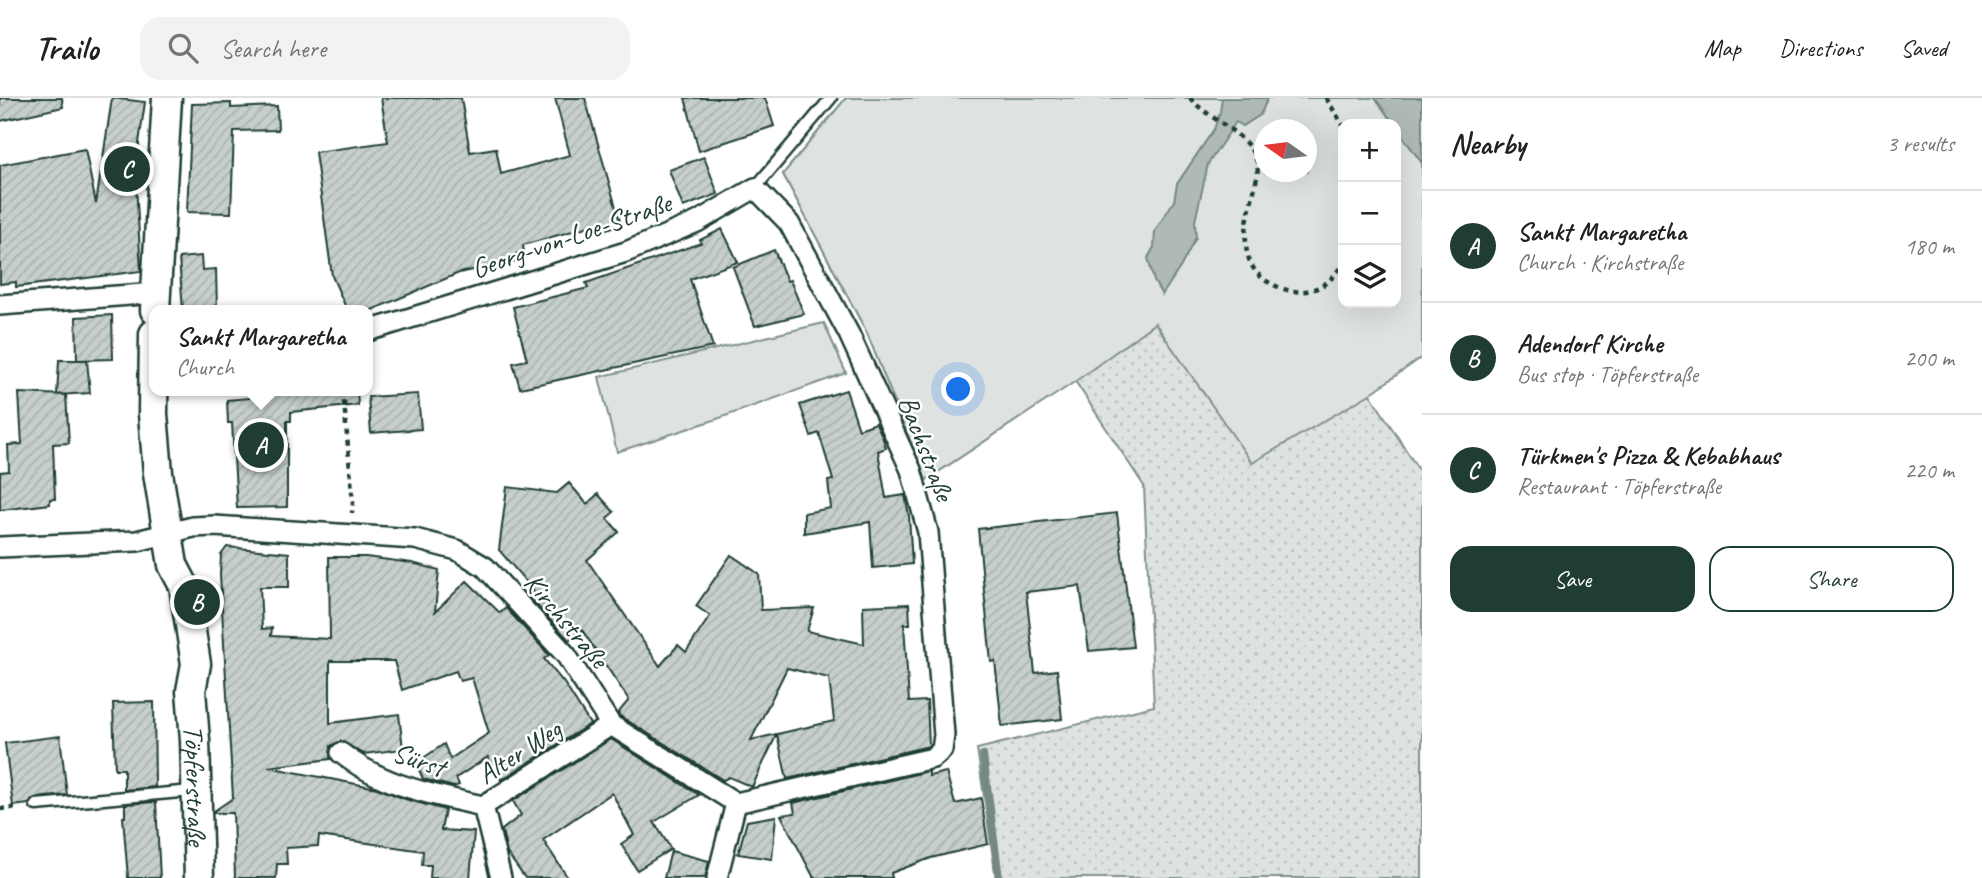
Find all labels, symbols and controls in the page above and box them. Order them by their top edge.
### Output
search box [140,17,630,80]
text: Trailo [35,27,98,69]
icon: search [164,29,202,67]
text: Search here [220,32,326,65]
text: Map [1704,33,1741,63]
text: Directions [1779,33,1862,63]
text: Saved [1900,33,1947,63]
north arrow [1254,119,1317,182]
map controls [1338,119,1401,308]
button: + [1338,119,1401,182]
text: Nearby [1450,125,1526,163]
text: 3 results [1887,129,1954,158]
pin: C [104,143,150,195]
button: − [1338,182,1401,245]
street label: Georg-von-Loe-Straße [467,184,677,286]
text: Sankt Margaretha [1517,215,1686,248]
text: A [1467,232,1479,261]
text: 180 m [1905,232,1954,261]
button: layers [1338,245,1401,308]
text: Church · Kirchstraße [1517,248,1683,277]
popup [149,305,373,396]
text: Sankt Margaretha [176,320,346,353]
text: Adendorf Kirche [1517,327,1663,360]
text: B [1467,344,1479,373]
text: 200 m [1905,344,1954,373]
text: Church [176,353,234,382]
text: Bus stop · Töpferstraße [1517,360,1698,389]
your location [941,372,975,406]
street label: Bachstraße [891,391,963,507]
pin: A [238,419,284,471]
text: Türkmen's Pizza & Kebabhaus [1517,439,1780,472]
text: C [1468,456,1478,485]
text: 220 m [1905,456,1954,485]
text: Restaurant · Töpferstraße [1517,472,1721,501]
button: Save [1450,546,1695,612]
button: Share [1709,546,1954,612]
street label: Kirchstraße [517,566,618,676]
pin: B [174,576,220,628]
street label: Alter Weg [471,711,569,791]
street label: Töpferstraße [176,723,215,848]
street label: Sürst [388,734,453,786]

